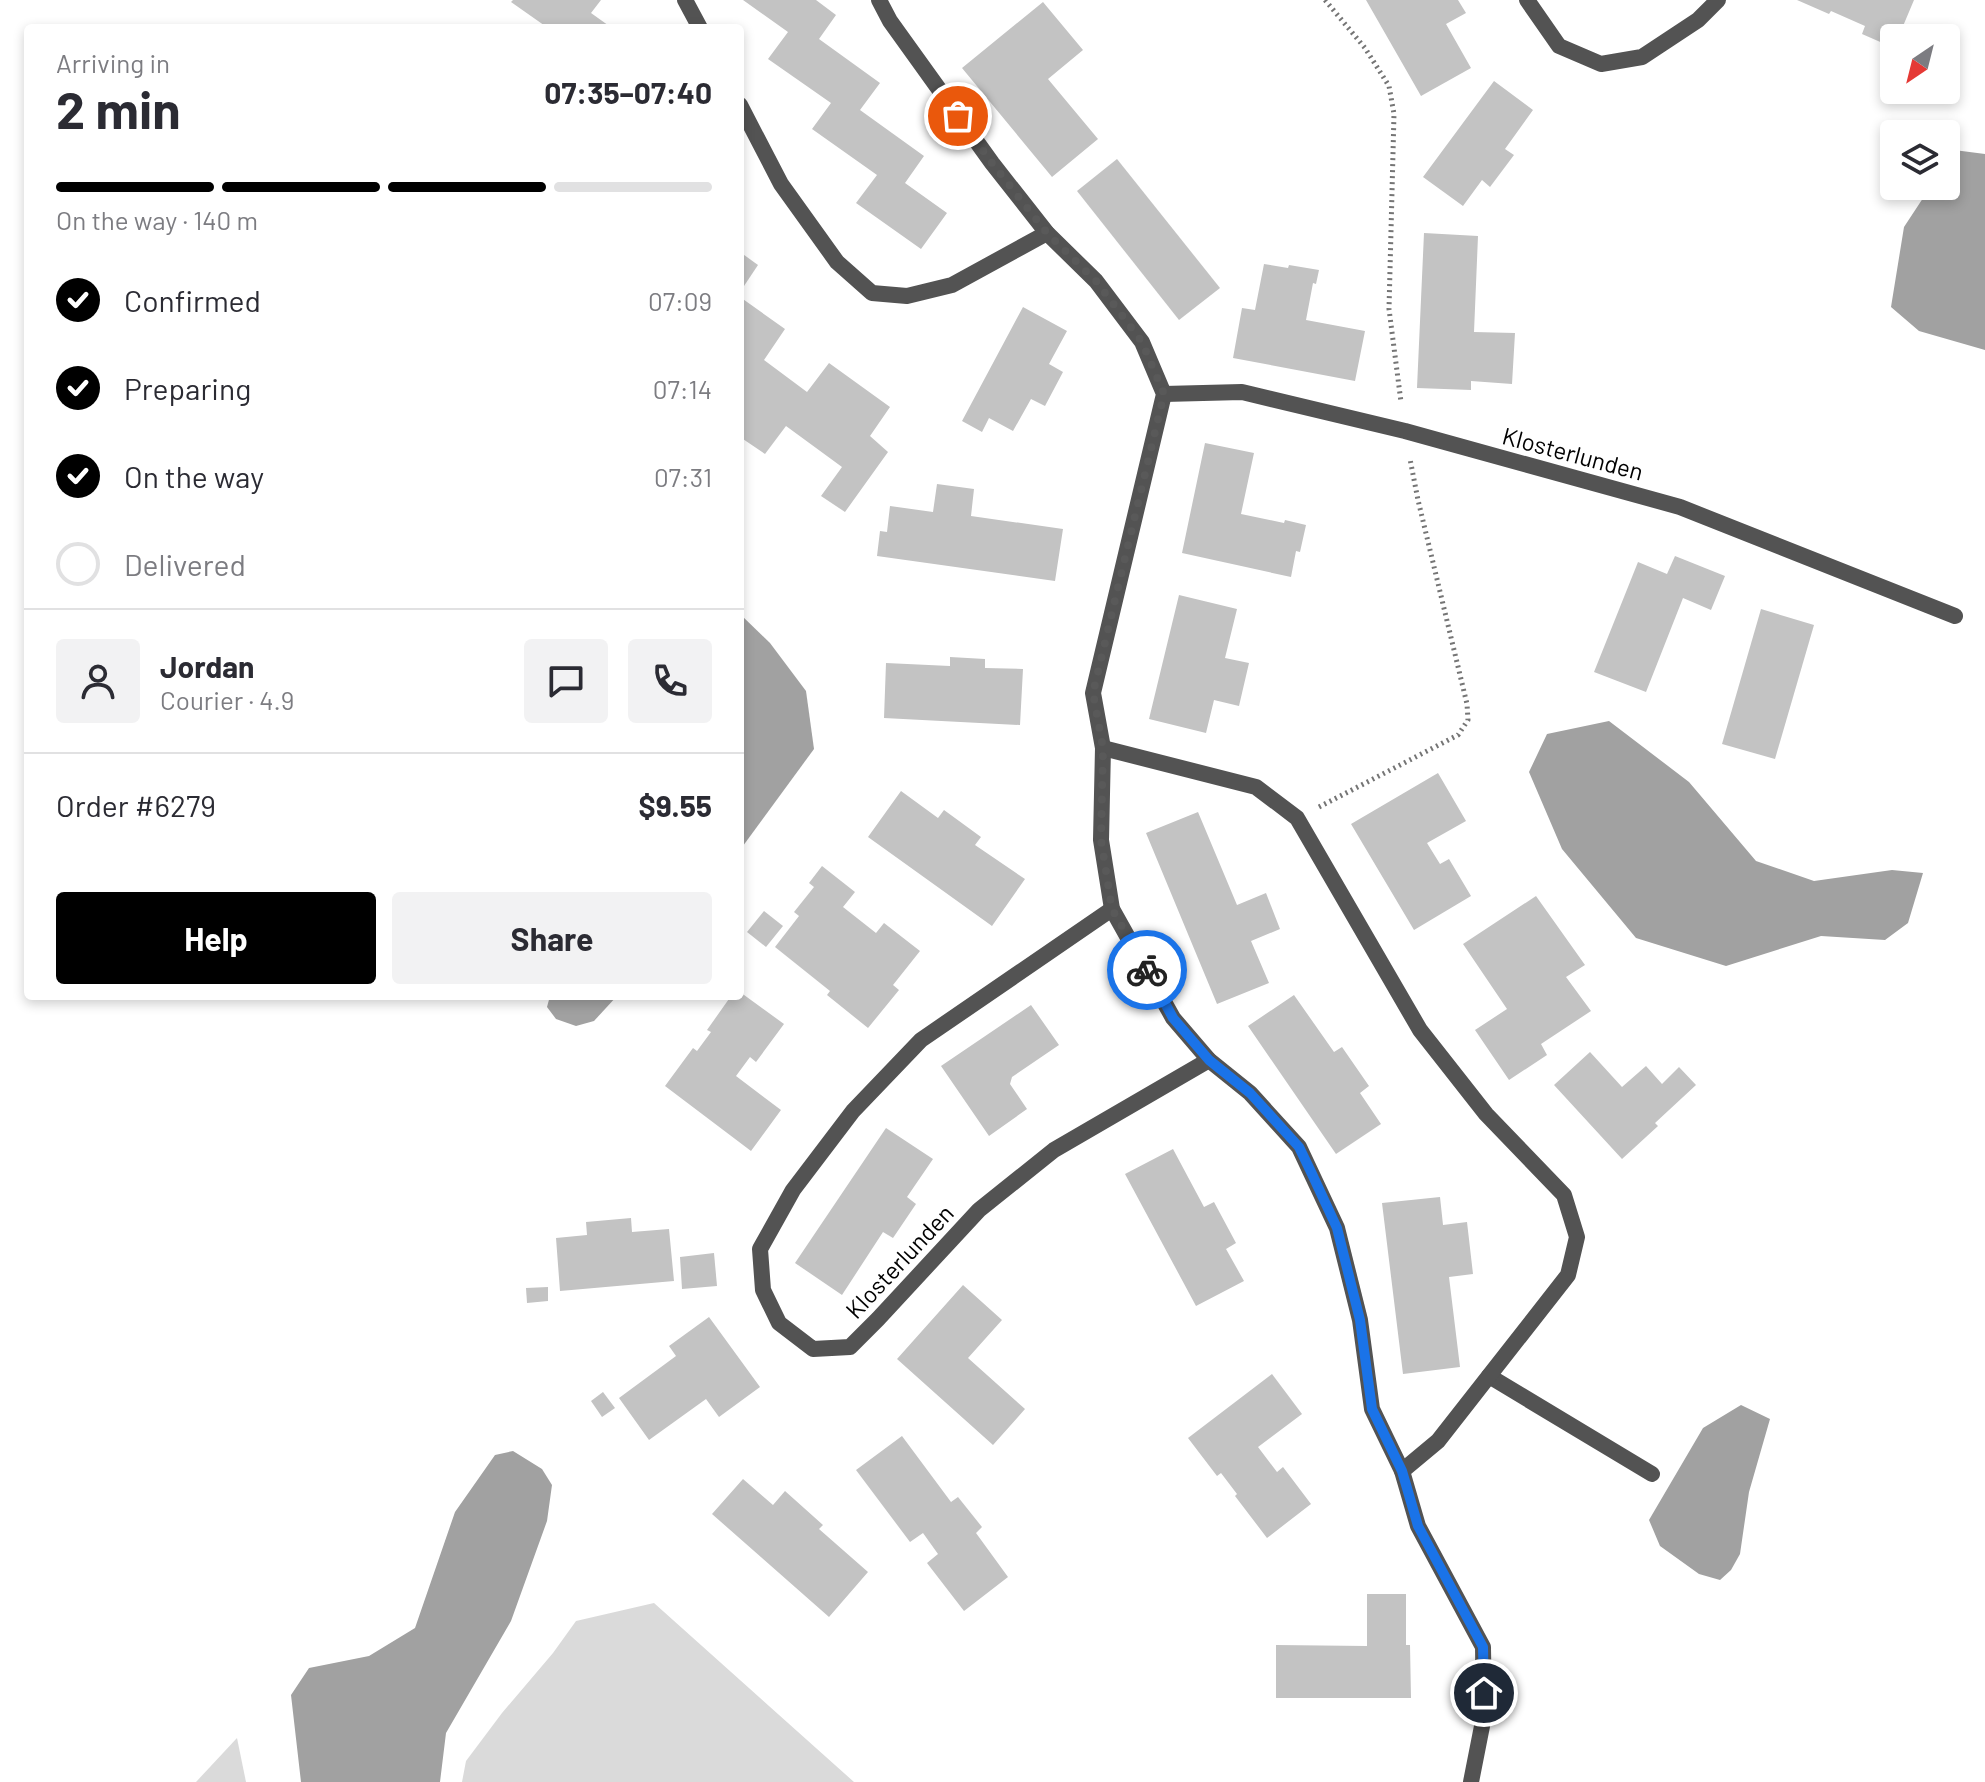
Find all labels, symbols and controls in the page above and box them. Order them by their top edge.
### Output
north arrow [1880,24,1960,104]
map controls [1880,24,1960,200]
text: Arriving in [56,47,170,78]
text: 07:35–07:40 [544,74,712,110]
text: 2 min [56,77,181,139]
pin [924,82,992,150]
icon: bag [936,94,980,138]
button: layers [1880,120,1960,200]
text: On the way · 140 m [56,204,258,235]
icon: check [56,278,100,322]
text: Confirmed [124,282,261,318]
text: 07:09 [648,285,712,316]
icon: check [56,366,100,410]
text: Preparing [124,370,251,406]
text: 07:14 [653,373,712,404]
street label: Klosterlunden [1499,420,1647,486]
icon: check [56,454,100,498]
text: On the way [124,458,264,494]
text: 07:31 [654,461,712,492]
text: Delivered [124,546,246,582]
button: person [56,639,140,723]
button: chat [524,639,608,723]
button: phone [628,639,712,723]
text: Jordan [160,648,255,684]
text: Courier · 4.9 [160,684,294,715]
text: Order #6279 [56,787,216,823]
text: $9.55 [638,787,712,823]
button: Help [56,892,376,984]
button: Share [392,892,712,984]
courier [1107,930,1187,1010]
icon: bike [1125,948,1169,992]
street label: Klosterlunden [839,1198,959,1324]
pin [1450,1659,1518,1727]
icon: home [1462,1671,1506,1715]

